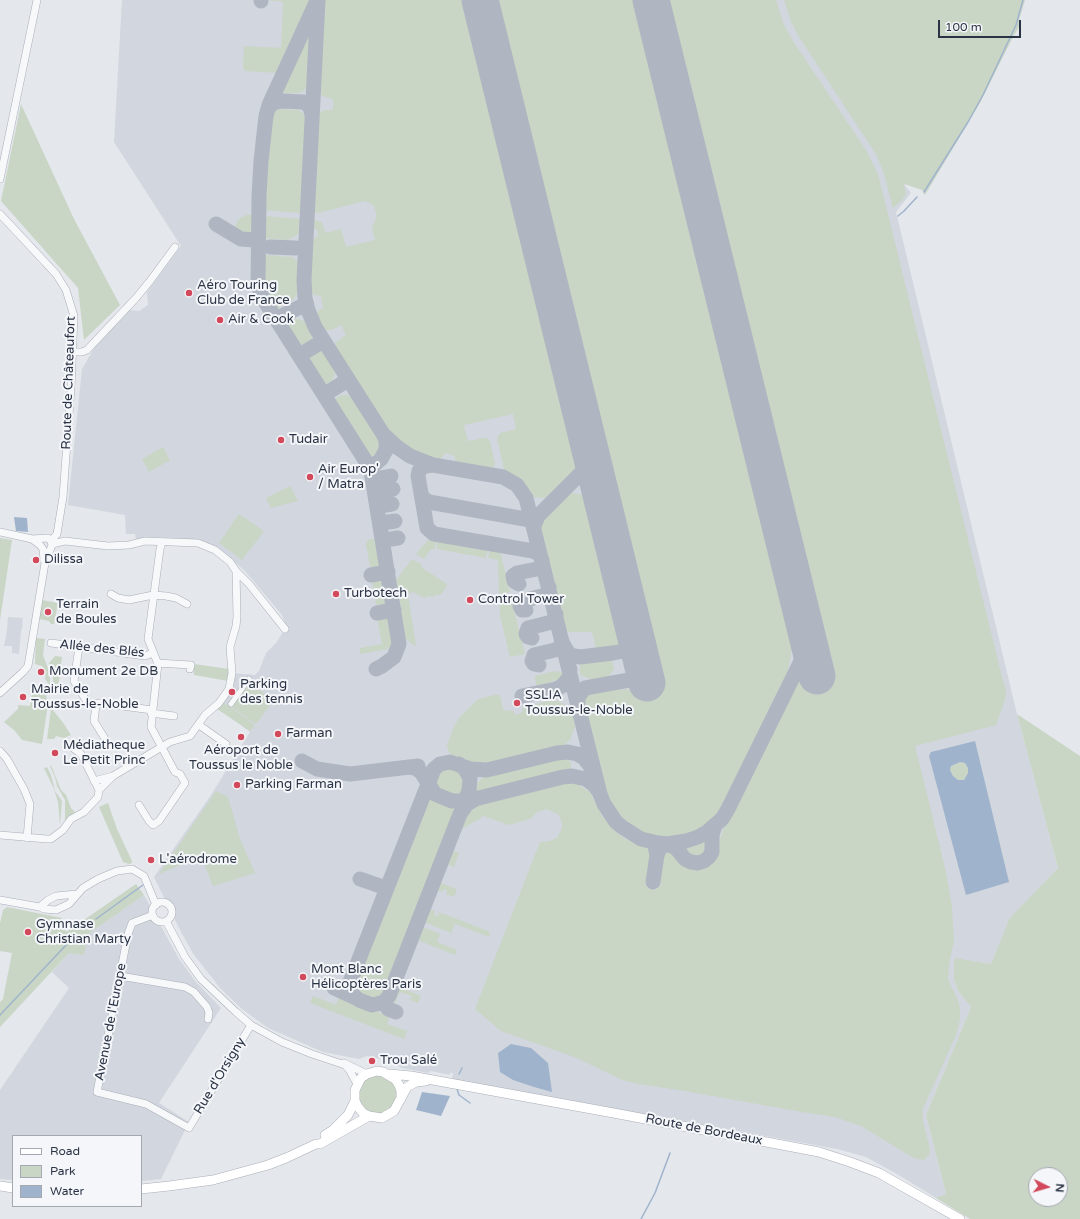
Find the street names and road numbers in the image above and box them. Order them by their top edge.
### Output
street label: Route de Châteaufort [59,316,79,450]
street label: Allée des Blés [59,637,145,661]
street label: Avenue de l'Europe [92,962,130,1082]
street label: Rue d'Orsigny [191,1035,249,1117]
street label: Route de Bordeaux [644,1111,764,1149]

